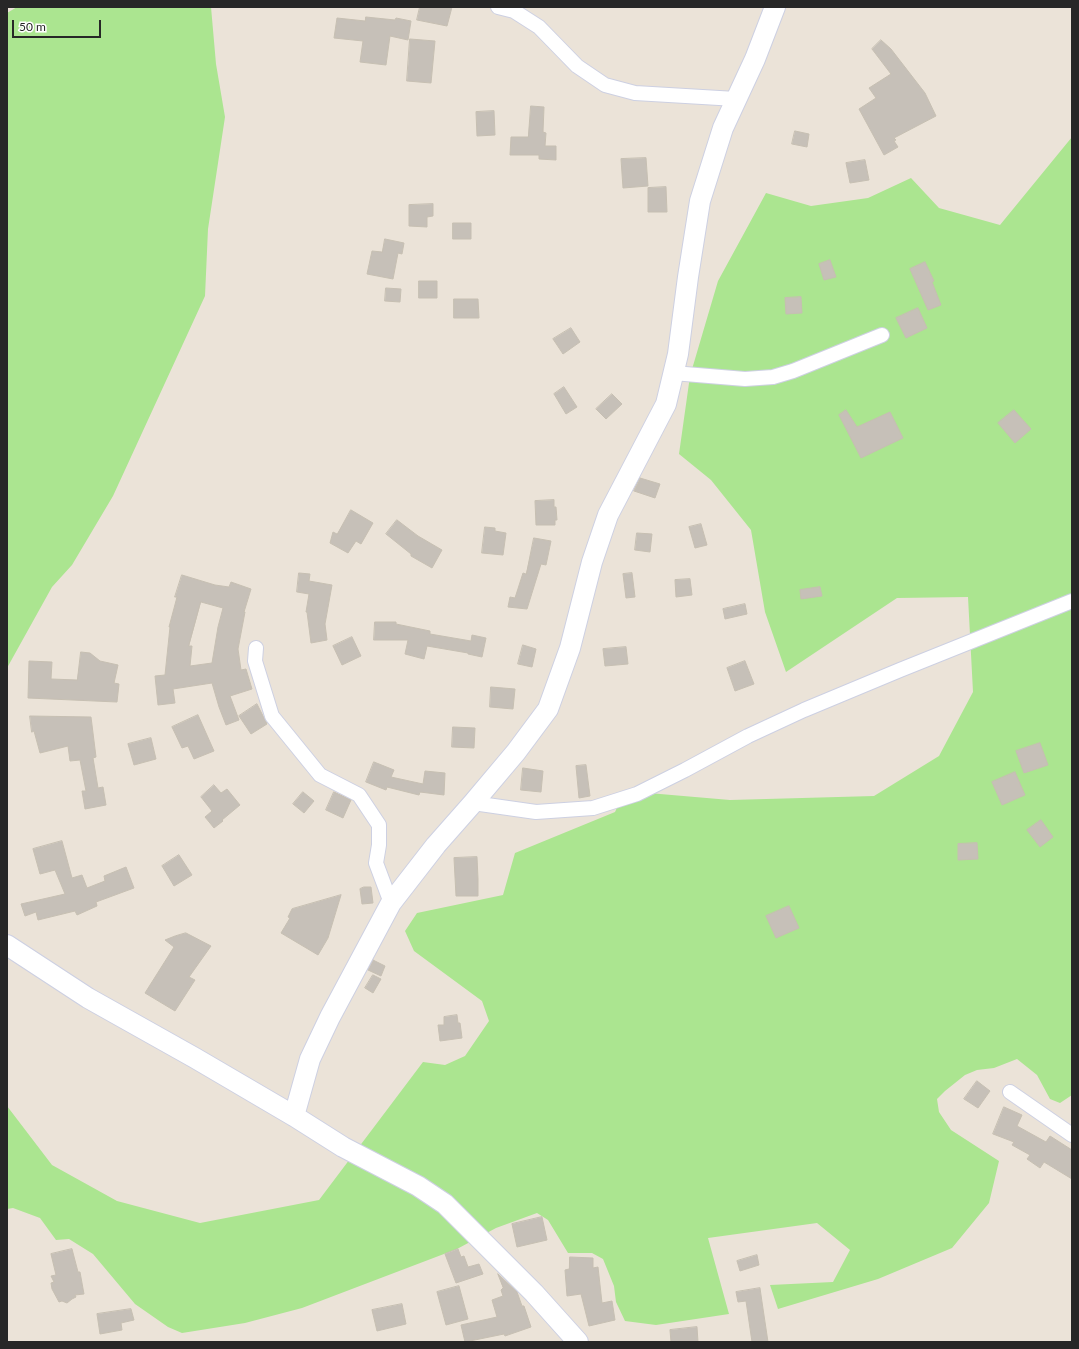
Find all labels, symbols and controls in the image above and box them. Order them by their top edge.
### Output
scale bar [14,12,103,38]
text: 50 m [19,19,46,34]

